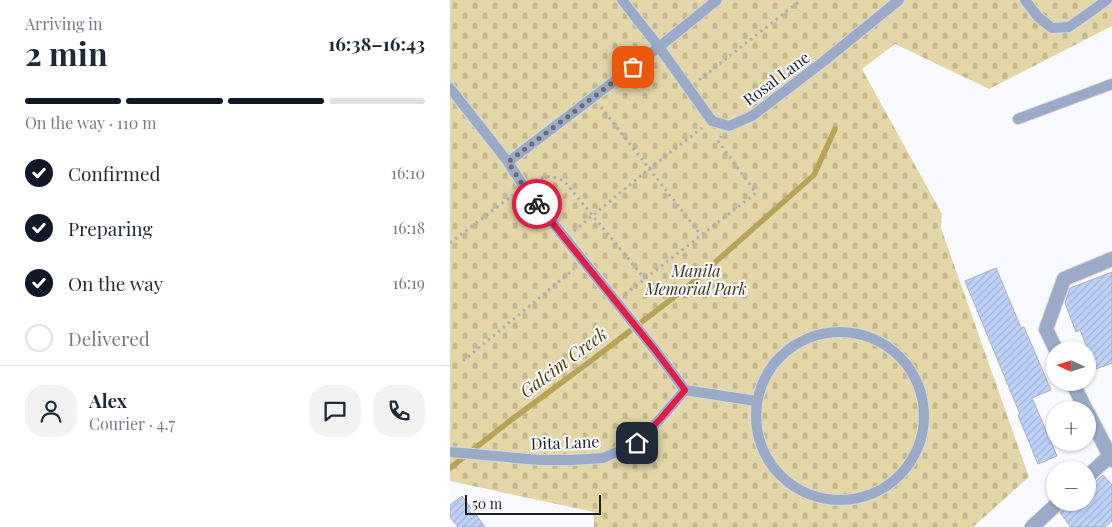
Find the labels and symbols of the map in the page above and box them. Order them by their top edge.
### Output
pin [612,46,654,88]
street label: Rosal Lane [739,46,813,110]
courier [512,179,562,229]
park label: Manila Memorial Park [644,260,747,299]
water label: Galcim Creek [514,321,612,403]
north arrow [1046,341,1096,391]
pin [616,422,658,464]
street label: Dita Lane [530,430,600,454]
scale bar [465,492,601,515]

